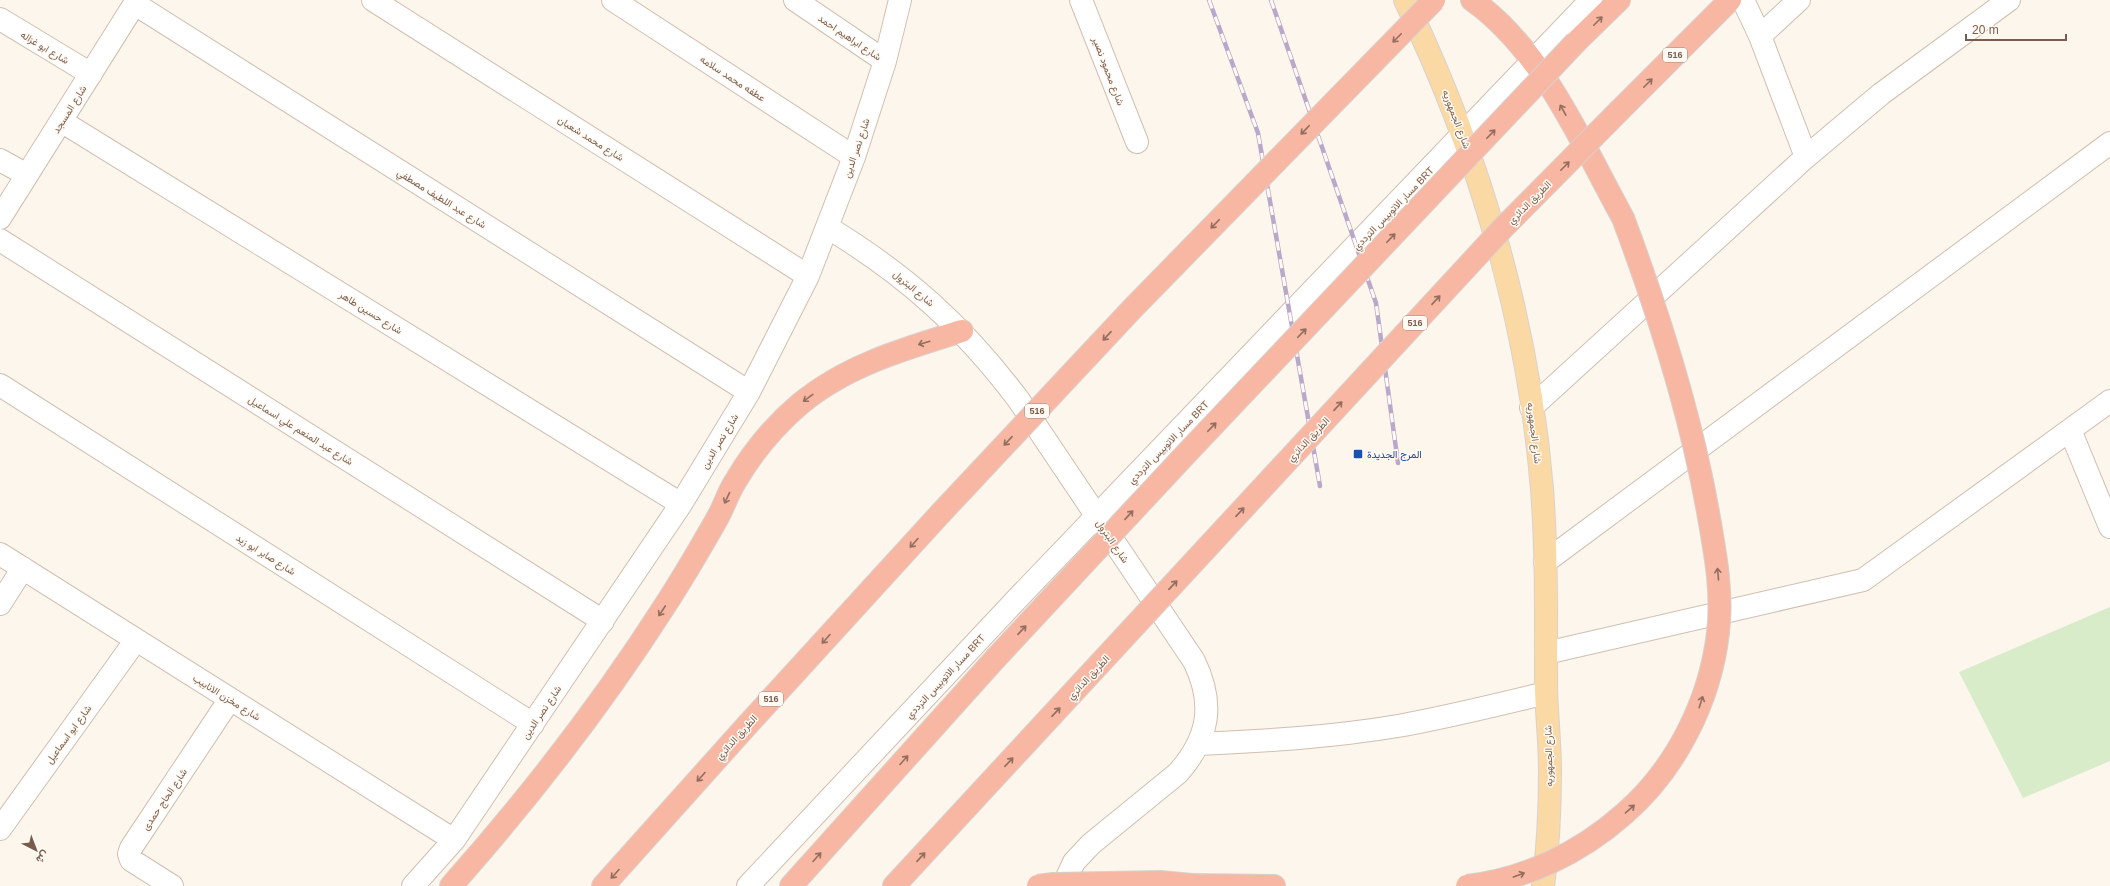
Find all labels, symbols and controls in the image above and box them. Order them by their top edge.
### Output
street label: شارع ابراهيم احمد [816,12,883,63]
one-way arrow [1593,16,1603,26]
scale bar [1966,16,2066,42]
text: 20 m [1972,23,1999,37]
street label: شارع ابو غزاله [18,29,71,67]
one-way arrow [1392,33,1401,43]
street label: شارع محمود نصير [1089,35,1127,107]
road number: 516 [1663,48,1687,62]
street label: عطفه محمد سلامه [698,53,767,104]
one-way arrow [1643,78,1653,88]
street label: شارع المسجد [50,83,89,136]
street label: شارع الجمهوريه [1439,88,1473,150]
one-way arrow [1559,105,1567,117]
street label: شارع محمد شعبان [555,114,626,164]
street label: شارع نصر الدين [841,117,873,180]
one-way arrow [1300,125,1310,135]
one-way arrow [1486,129,1496,139]
one-way arrow [1560,161,1570,171]
street label: مسار الاتوبيس الترددي BRT [1351,165,1438,254]
street label: شارع عبد اللطيف مصطفي [394,167,488,233]
street label: الطريق الدائري [1506,179,1555,228]
one-way arrow [1210,219,1220,229]
one-way arrow [1387,233,1396,244]
street label: شارع البترول [890,268,936,309]
street label: شارع حسين طاهر [336,288,404,337]
one-way arrow [1431,295,1441,305]
road number: 516 [1403,316,1427,330]
one-way arrow [1297,328,1307,338]
one-way arrow [1102,331,1111,341]
one-way arrow [919,339,931,347]
street label: شارع عبد المنعم علي اسماعيل [245,394,355,470]
one-way arrow [803,394,814,402]
street label: مسار الاتوبيس الترددي BRT [1126,399,1213,488]
one-way arrow [1333,401,1343,411]
street label: شارع الجمهوريه [1524,402,1544,465]
road number: 516 [1025,404,1049,418]
street label: شارع نصر الدين [699,412,741,471]
street label: الطريق الدائري [1285,415,1334,466]
one-way arrow [1207,422,1217,432]
one-way arrow [1004,436,1013,446]
marker: المرج الجديدة [1352,448,1364,460]
place label: المرج الجديدة [1367,449,1422,461]
one-way arrow [723,492,730,504]
one-way arrow [1236,507,1245,517]
one-way arrow [1125,510,1134,520]
street label: شارع البترول [1093,518,1131,566]
street label: شارع صابر ابو زيد [234,532,298,578]
one-way arrow [909,538,919,548]
one-way arrow [1714,568,1721,581]
one-way arrow [1168,580,1177,590]
one-way arrow [658,605,666,616]
one-way arrow [1017,626,1026,636]
street label: مسار الاتوبيس الترددي BRT [904,632,989,723]
one-way arrow [821,634,831,644]
street label: الطريق الدائري [1065,653,1114,704]
street label: شارع مخزن الانابيب [190,672,263,724]
street label: شارع نصر الدين [519,683,564,742]
road number: 516 [759,692,783,706]
one-way arrow [1698,695,1705,708]
street label: شارع ابو اسماعيل [43,703,94,766]
one-way arrow [1051,707,1060,717]
street label: الطريق الدائري [713,713,762,764]
street label: شارع الجمهوريه [1542,725,1556,787]
one-way arrow [899,755,909,765]
one-way arrow [1005,757,1014,767]
street label: شارع الحاج حمدى [140,766,190,833]
one-way arrow [697,771,706,781]
one-way arrow [1625,804,1635,814]
north arrow [16,830,56,870]
text: ش [33,848,52,866]
one-way arrow [813,852,822,862]
one-way arrow [916,853,925,863]
one-way arrow [610,868,619,879]
one-way arrow [1512,870,1524,878]

